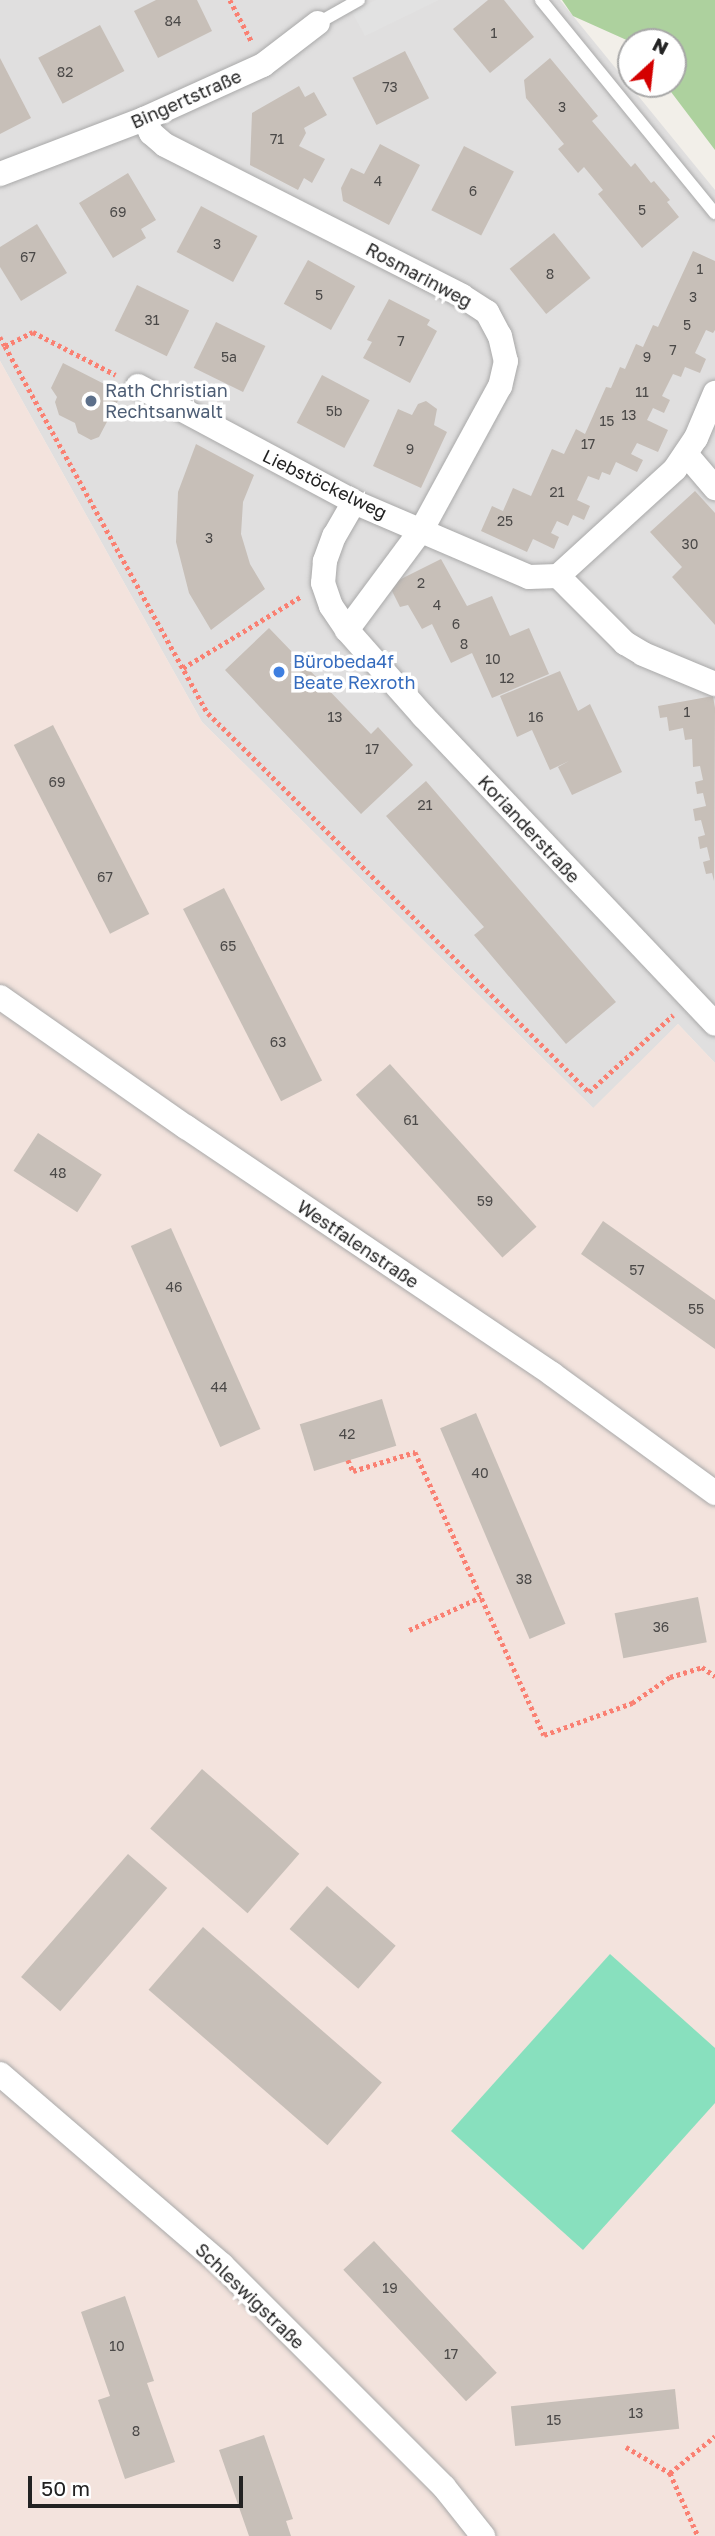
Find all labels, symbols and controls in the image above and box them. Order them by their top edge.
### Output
house number: 84 [164,13,182,29]
house number: 1 [491,25,497,41]
north arrow [617,28,687,98]
text: N [649,32,673,59]
house number: 82 [57,64,73,80]
street label: Bingertstraße [127,65,245,133]
house number: 73 [382,79,398,95]
house number: 3 [558,99,566,115]
house number: 71 [270,131,284,147]
house number: 4 [374,173,382,189]
house number: 6 [469,183,477,199]
house number: 5 [638,202,646,218]
house number: 69 [110,204,126,220]
house number: 3 [213,236,221,252]
street label: Rosmarinweg [362,238,476,312]
house number: 67 [20,249,36,265]
house number: 1 [697,261,703,277]
house number: 8 [546,266,554,282]
house number: 5 [315,287,323,303]
house number: 3 [689,289,697,305]
house number: 31 [145,312,159,328]
house number: 5 [683,317,691,333]
house number: 7 [397,333,405,349]
house number: 7 [669,342,677,358]
house number: 5a [221,349,237,365]
house number: 9 [643,349,651,365]
place label: Rath Christian Rechtsanwalt [105,380,228,422]
house number: 11 [635,384,649,400]
marker: Rath Christian Rechtsanwalt [83,393,99,409]
house number: 5b [326,403,342,419]
house number: 13 [622,407,636,423]
house number: 15 [600,413,614,429]
house number: 17 [581,436,595,452]
house number: 9 [406,441,414,457]
street label: Liebstöckelweg [259,445,391,523]
house number: 21 [550,484,564,500]
house number: 25 [497,513,513,529]
house number: 3 [205,530,213,546]
house number: 30 [682,536,698,552]
house number: 2 [417,575,425,591]
house number: 4 [433,597,441,613]
house number: 6 [452,616,460,632]
house number: 8 [460,636,468,652]
place label: Bürobeda4f Beate Rexroth [293,651,416,694]
house number: 10 [485,651,501,667]
marker: Bürobeda4f Beate Rexroth [271,664,287,680]
house number: 12 [500,670,514,686]
house number: 1 [684,704,690,720]
house number: 13 [328,709,342,725]
house number: 16 [528,709,544,725]
house number: 17 [365,741,379,757]
street label: Korianderstraße [474,771,584,887]
house number: 69 [49,774,65,790]
house number: 21 [418,797,432,813]
house number: 67 [97,869,113,885]
house number: 65 [220,938,236,954]
house number: 63 [270,1034,286,1050]
house number: 61 [403,1112,419,1128]
house number: 48 [49,1165,67,1181]
house number: 59 [477,1193,493,1209]
street label: Westfalenstraße [293,1195,423,1293]
house number: 57 [629,1262,645,1278]
house number: 46 [165,1279,183,1295]
house number: 55 [688,1301,704,1317]
house number: 44 [210,1379,228,1395]
house number: 42 [339,1426,355,1442]
house number: 40 [471,1465,489,1481]
house number: 38 [516,1571,532,1587]
house number: 36 [653,1619,669,1635]
street label: Schleswigstraße [191,2239,309,2353]
house number: 19 [382,2280,398,2296]
house number: 10 [109,2338,125,2354]
house number: 17 [444,2346,458,2362]
house number: 13 [629,2405,643,2421]
house number: 15 [547,2412,561,2428]
house number: 8 [132,2423,140,2439]
scale bar [32,2462,247,2506]
text: 50 m [41,2475,90,2501]

